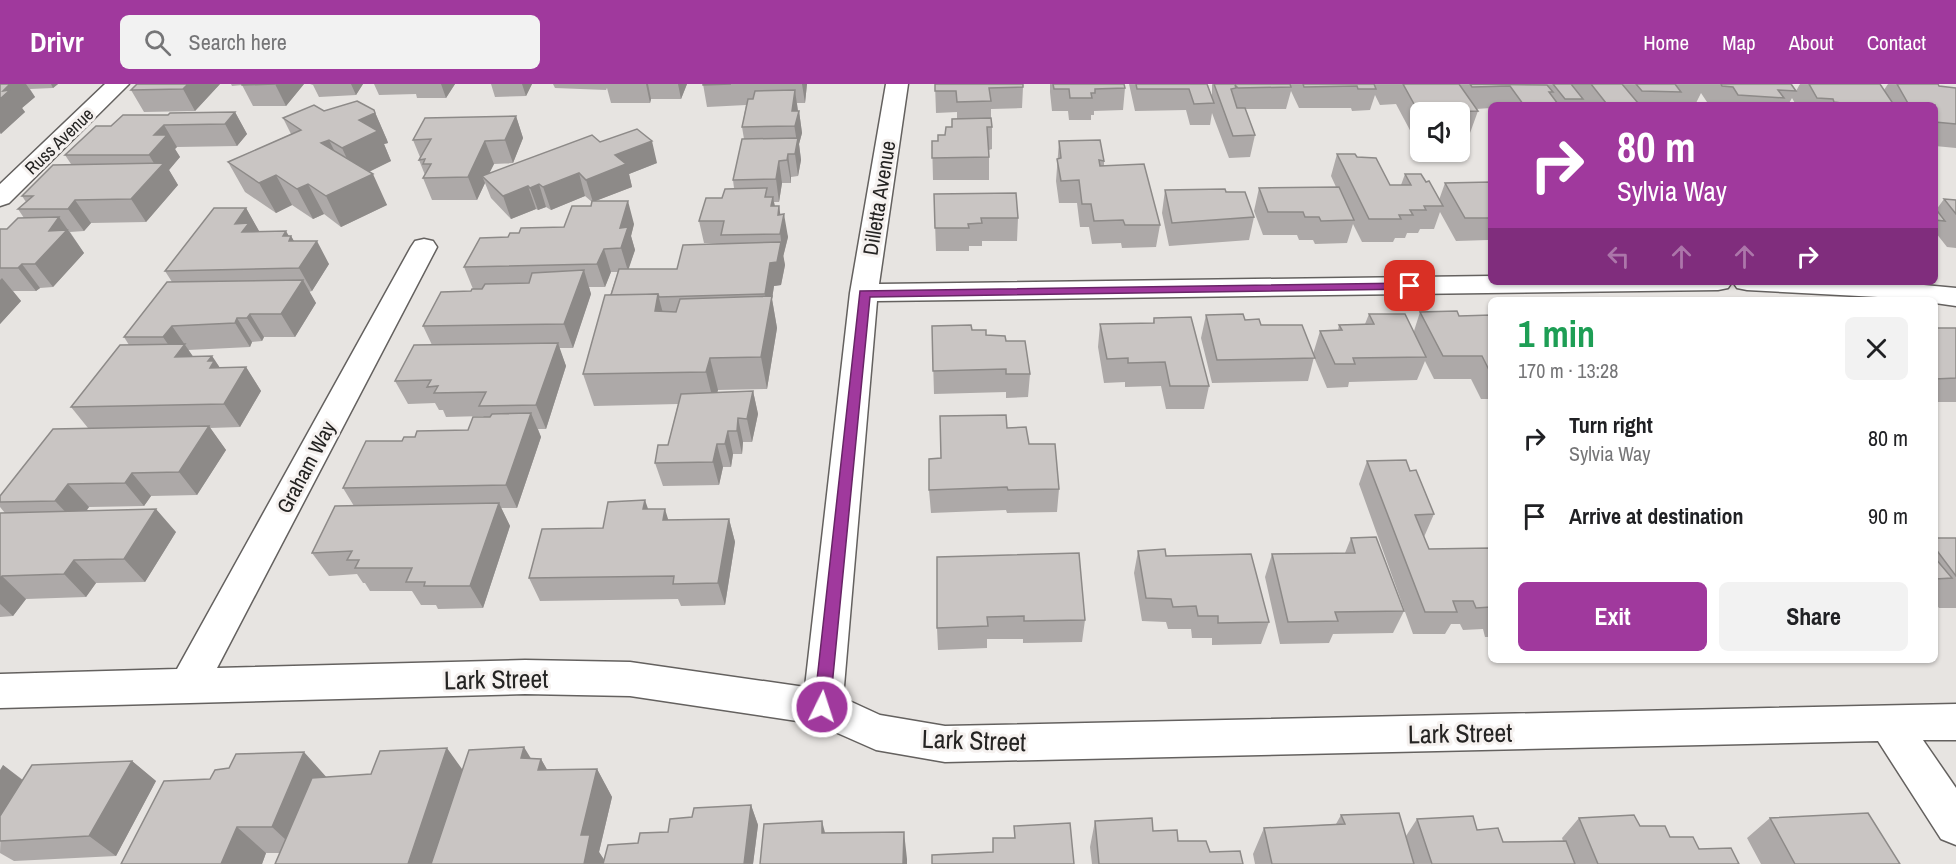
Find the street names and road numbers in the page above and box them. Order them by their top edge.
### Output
street label: Russ Avenue [19,102,99,180]
street label: Dilletta Avenue [856,139,902,257]
street label: Graham Way [270,415,343,518]
street label: Lark Street [444,661,549,697]
street label: Lark Street [1408,715,1513,751]
street label: Lark Street [921,721,1027,759]

